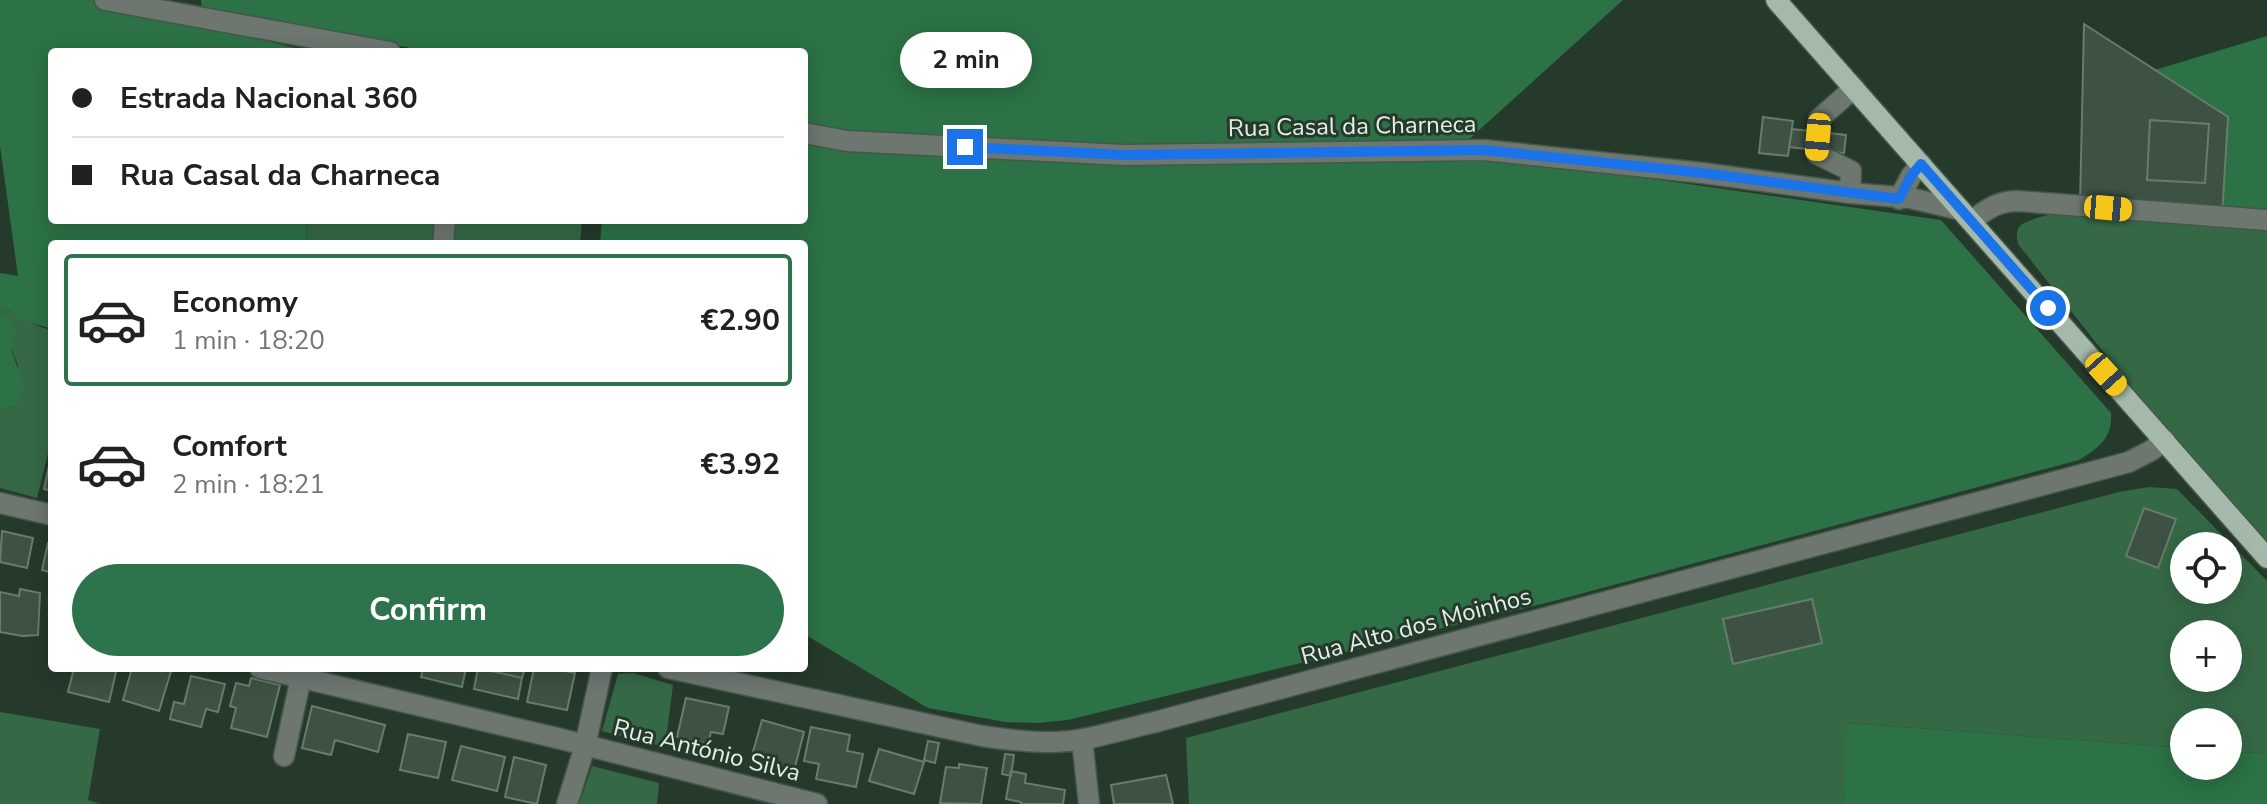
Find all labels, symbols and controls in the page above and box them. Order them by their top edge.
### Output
callout: 2 min [899,31,1031,87]
text: 2 min [932,42,1000,77]
text: Estrada Nacional 360 [120,78,418,119]
street label: Rua Casal da Charneca [1227,108,1477,144]
car [1804,112,1832,162]
route end [947,129,983,165]
text: Rua Casal da Charneca [120,155,440,196]
car [2083,194,2133,222]
text: Economy [172,282,298,323]
icon: car [76,284,148,356]
route start [2030,290,2066,326]
text: €2.90 [701,300,780,341]
text: 1 min · 18:20 [172,323,325,358]
car [2081,348,2131,400]
text: Comfort [172,426,287,467]
icon: car [76,428,148,500]
text: €3.92 [701,444,780,485]
text: 2 min · 18:21 [172,467,325,502]
map controls [2170,532,2242,780]
button: locate [2170,532,2242,604]
button: Confirm [72,564,784,656]
street label: Rua Alto dos Moinhos [1297,580,1535,672]
button: + [2170,620,2242,692]
button: − [2170,708,2242,780]
street label: Rua António Silva [610,711,804,789]

